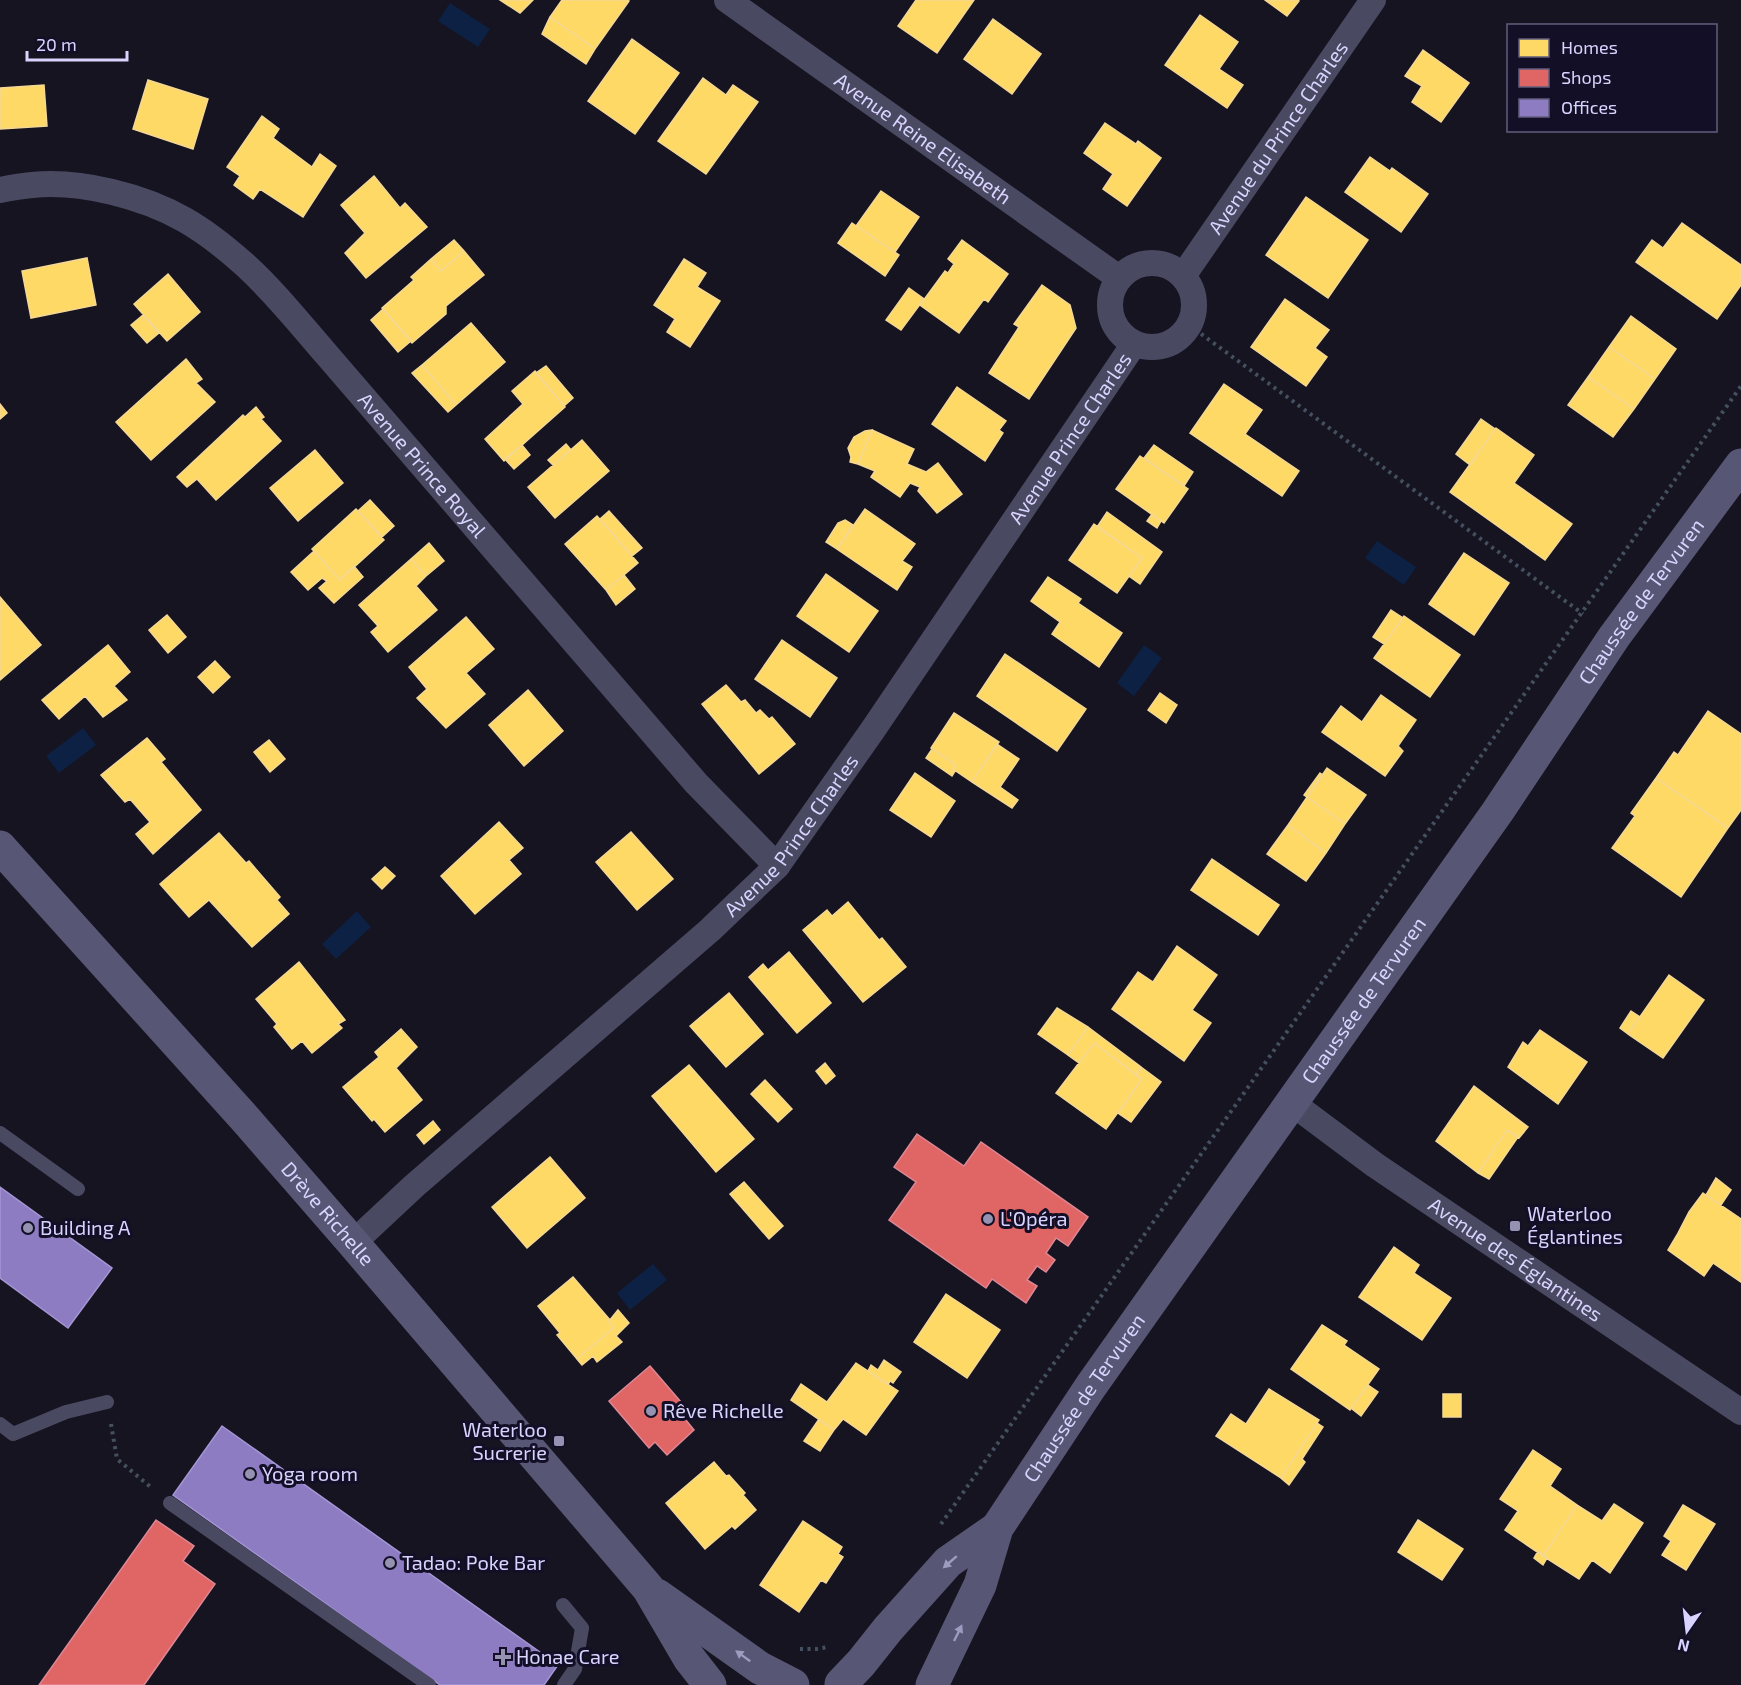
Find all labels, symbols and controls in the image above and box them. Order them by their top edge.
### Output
scale bar [27,24,128,62]
legend [1507,24,1717,132]
text: 20 m [36,33,77,55]
street label: Avenue du Prince Charles [1203,36,1352,238]
text: Homes [1561,36,1618,58]
text: Shops [1561,66,1611,88]
street label: Avenue Reine Elisabeth [830,67,1016,209]
text: Offices [1561,96,1617,118]
street label: Avenue Prince Charles [1003,348,1136,528]
street label: Avenue Prince Royal [354,387,492,542]
street label: Chaussée de Tervuren [1573,514,1708,688]
street label: Avenue Prince Charles [719,749,863,921]
street label: Chaussée de Tervuren [1296,912,1430,1088]
street label: Drève Richelle [277,1156,380,1270]
street label: Avenue des Églantines [1425,1192,1607,1326]
place label: Waterloo Églantines [1527,1201,1623,1248]
place label: L'Opéra [1000,1206,1067,1230]
marker: L'Opéra [981,1212,995,1226]
place label: Building A [40,1215,131,1239]
marker: Waterloo Églantines [1508,1219,1522,1233]
marker: Building A [21,1221,35,1235]
street label: Chaussée de Tervuren [1018,1309,1149,1486]
place label: Rêve Richelle [663,1398,784,1422]
marker: Rêve Richelle [644,1404,658,1418]
place label: Waterloo Sucrerie [462,1417,547,1464]
marker: Waterloo Sucrerie [552,1434,566,1448]
place label: Yoga room [262,1461,358,1485]
marker: Yoga room [243,1467,257,1481]
place label: Tadao: Poke Bar [402,1550,545,1574]
one-way arrow [942,1555,957,1569]
marker: Tadao: Poke Bar [383,1556,397,1570]
north arrow [1657,1601,1717,1661]
one-way arrow [953,1624,962,1641]
text: N [1675,1635,1691,1657]
place label: Honae Care [516,1644,619,1668]
marker: Honae Care [494,1648,512,1666]
one-way arrow [735,1650,751,1662]

